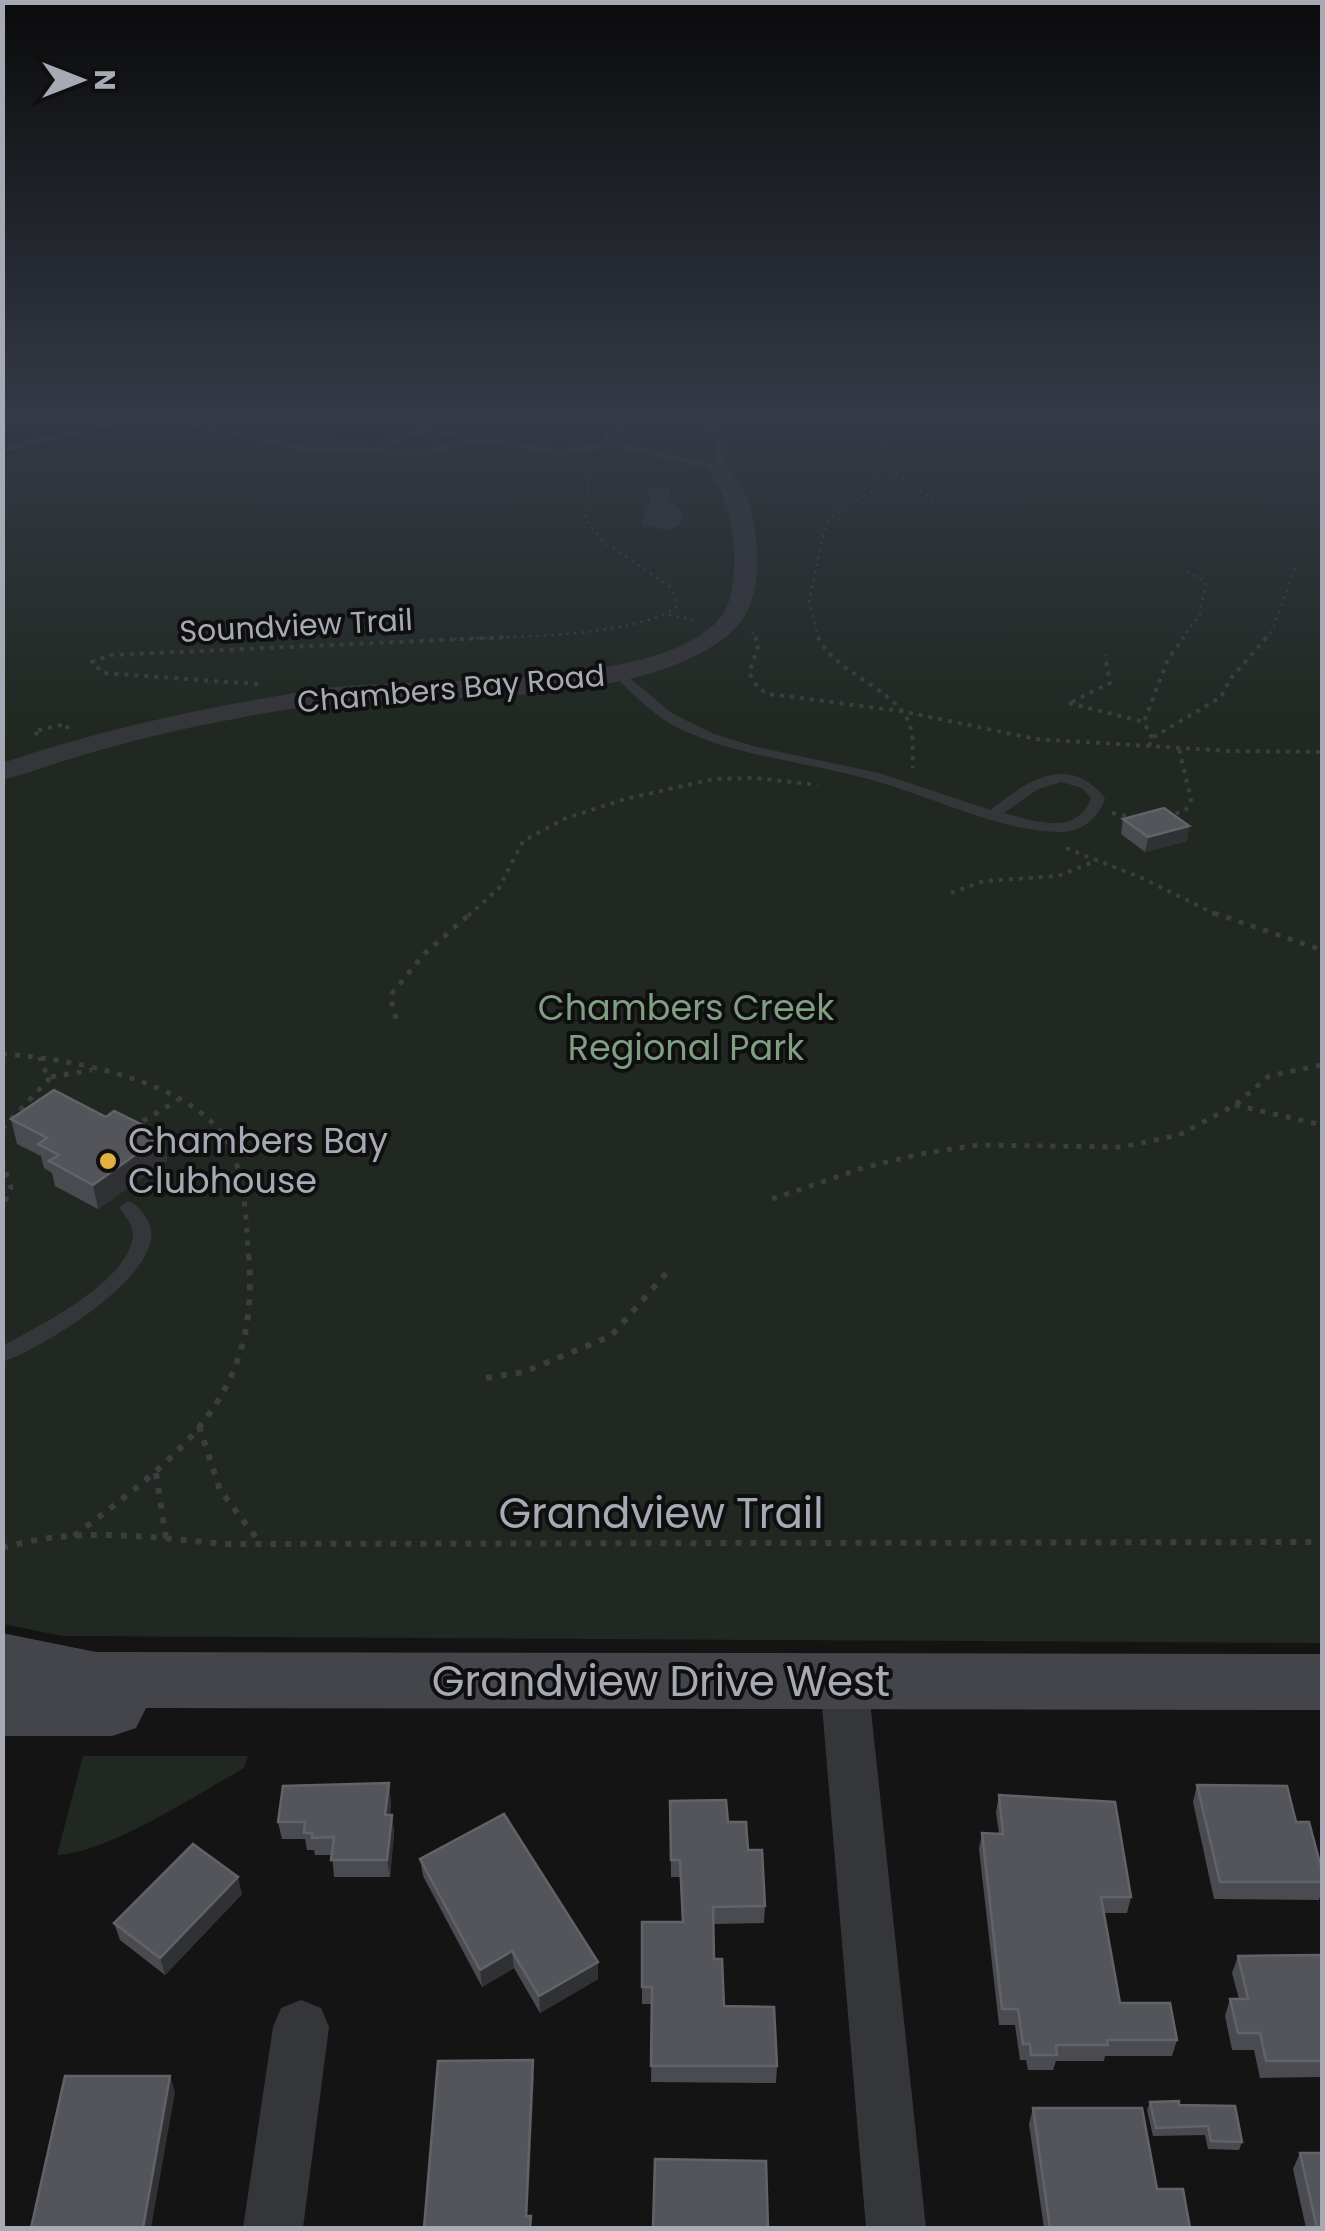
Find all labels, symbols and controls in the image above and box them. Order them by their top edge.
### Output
north arrow [30,30,130,130]
text: N [85,69,124,91]
street label: Soundview Trail [178,598,414,653]
street label: Chambers Bay Road [295,654,607,723]
park label: Chambers Creek Regional Park [538,983,834,1072]
place label: Chambers Bay Clubhouse [128,1116,388,1205]
marker: Chambers Bay Clubhouse [97,1150,119,1172]
street label: Grandview Trail [498,1484,824,1543]
street label: Grandview Drive West [432,1652,890,1711]

